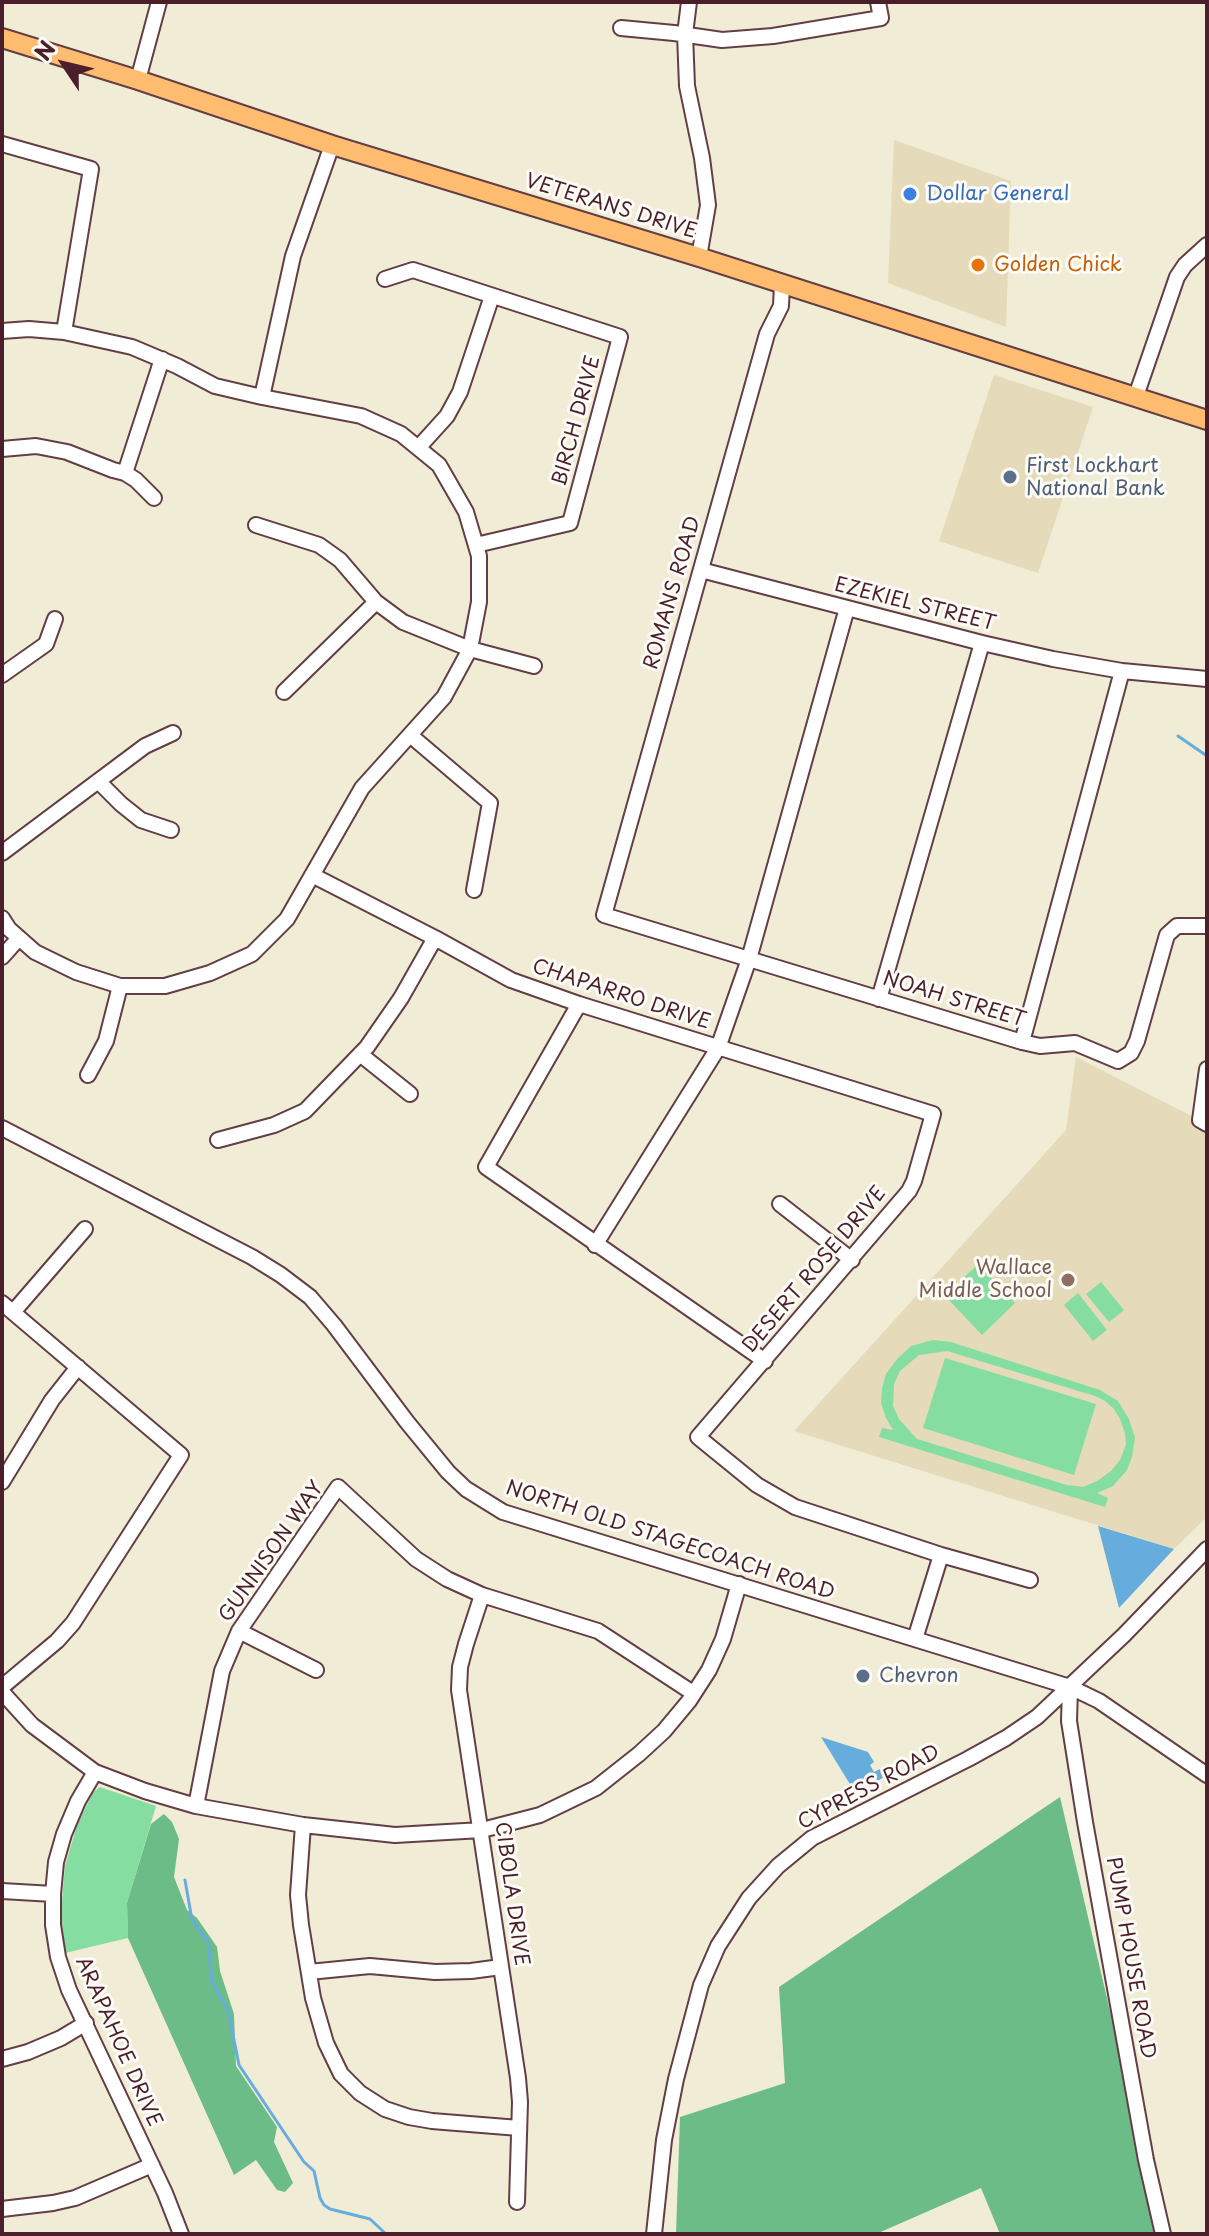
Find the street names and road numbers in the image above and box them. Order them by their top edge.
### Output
street label: VETERANS DRIVE [523,170,699,244]
street label: BIRCH DRIVE [548,353,606,489]
street label: ROMANS ROAD [640,514,706,672]
street label: EZEKIEL STREET [832,573,998,637]
street label: CHAPARRO DRIVE [529,955,713,1035]
street label: NOAH STREET [880,967,1028,1033]
street label: DESERT ROSE DRIVE [738,1182,892,1358]
street label: NORTH OLD STAGECOACH ROAD [503,1476,837,1606]
street label: GUNNISON WAY [215,1477,329,1627]
street label: CYPRESS ROAD [794,1740,944,1836]
street label: CIBOLA DRIVE [489,1820,533,1968]
street label: PUMP HOUSE ROAD [1100,1855,1160,2061]
street label: ARAPAHOE DRIVE [70,1953,166,2131]

